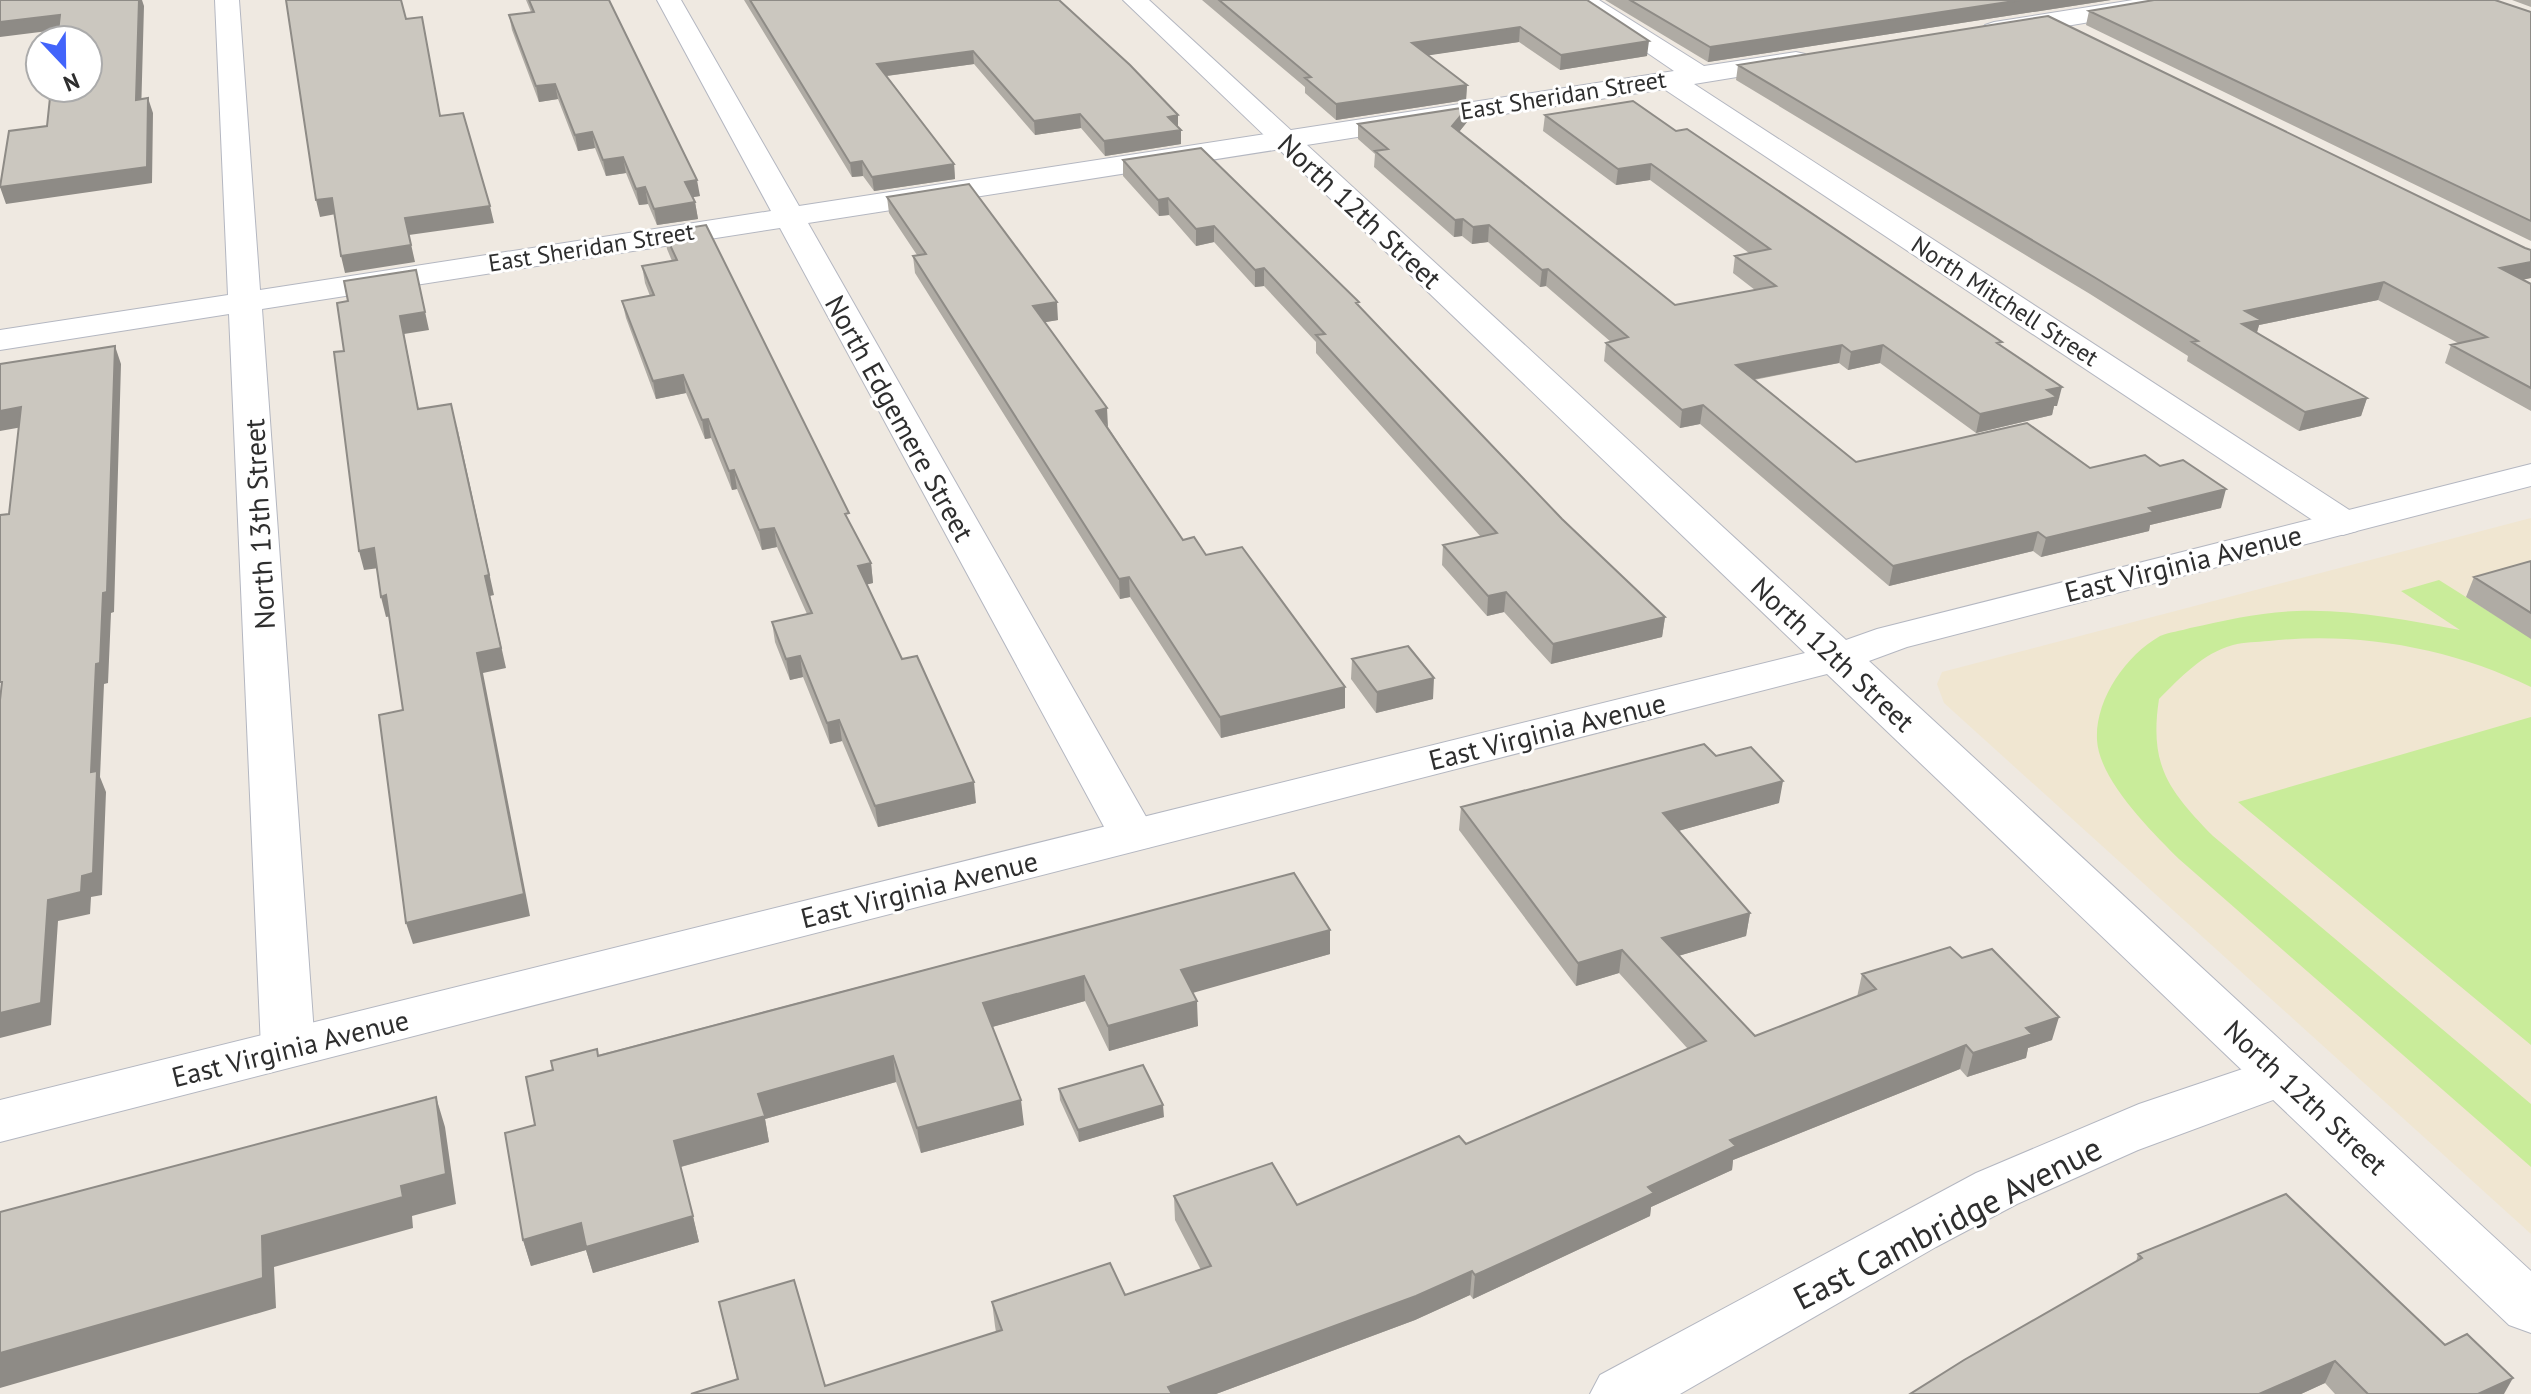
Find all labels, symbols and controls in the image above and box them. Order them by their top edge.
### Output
north arrow [24,24,104,104]
street label: East Sheridan Street [1458,63,1668,127]
text: N [60,67,83,98]
street label: North 12th Street [1270,126,1450,297]
street label: East Sheridan Street [486,215,696,279]
street label: North Mitchell Street [1906,229,2104,373]
street label: North Edgemere Street [817,289,983,548]
street label: North 13th Street [235,417,283,630]
street label: East Virginia Avenue [2061,516,2305,610]
street label: North 12th Street [1743,569,1923,740]
street label: East Virginia Avenue [1425,684,1669,778]
street label: East Virginia Avenue [797,842,1041,936]
street label: East Virginia Avenue [168,1001,412,1095]
street label: North 12th Street [2216,1012,2396,1183]
street label: East Cambridge Avenue [1785,1125,2109,1319]

